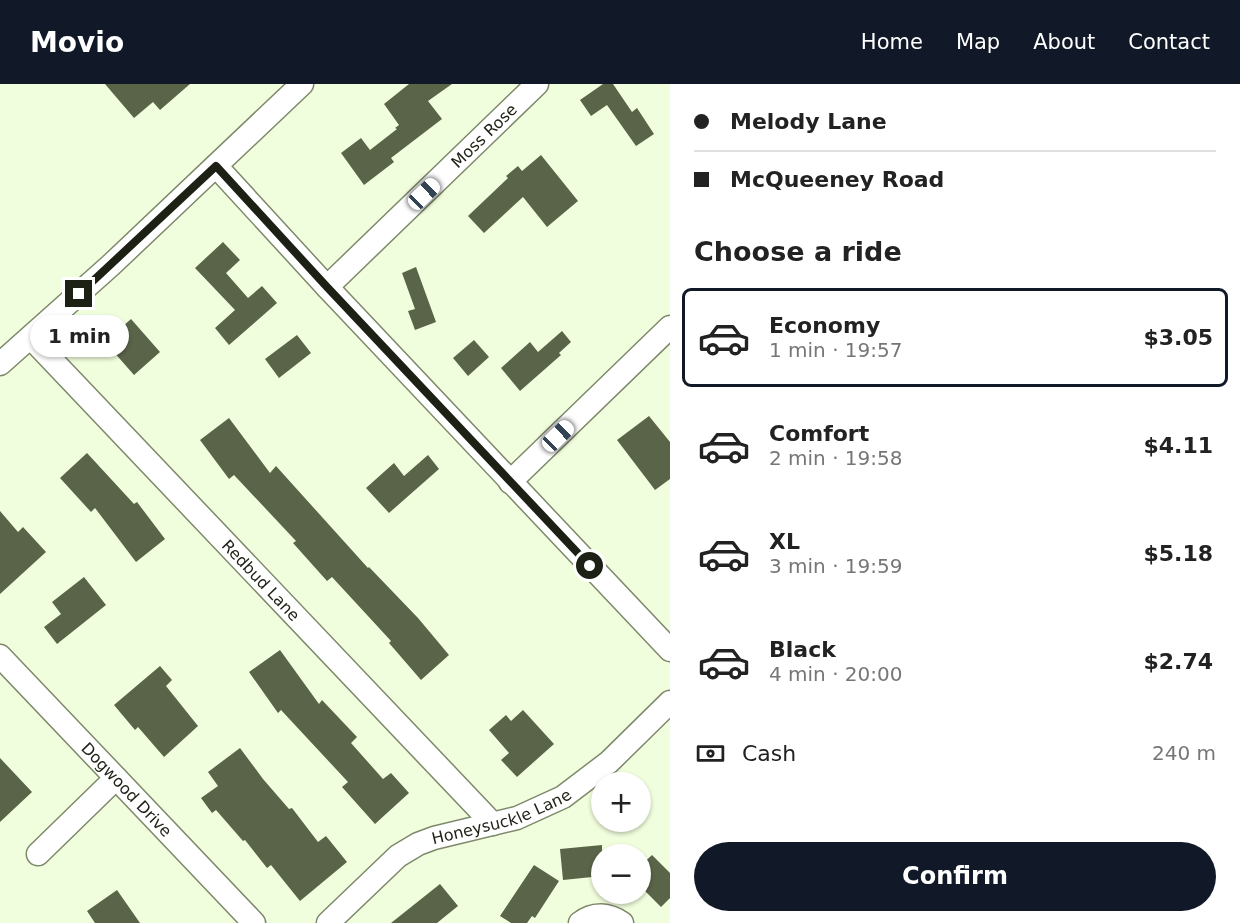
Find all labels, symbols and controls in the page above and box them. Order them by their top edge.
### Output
text: Movio [30,26,124,59]
text: Home [861,30,923,54]
text: Map [956,30,1000,54]
text: About [1033,30,1095,54]
text: Contact [1128,30,1210,54]
street label: Moss Rose [447,100,520,171]
text: Melody Lane [730,109,887,134]
text: McQueeney Road [730,167,944,192]
car [405,175,443,213]
text: Choose a ride [694,236,902,267]
route end [65,280,92,307]
icon: car [697,311,751,365]
text: Economy [769,313,880,338]
callout: 1 min [29,315,128,357]
text: 1 min [48,324,111,348]
text: $3.05 [1143,325,1213,350]
text: 1 min · 19:57 [769,338,903,362]
car [539,417,577,455]
icon: car [697,419,751,473]
text: Comfort [769,421,869,446]
text: $4.11 [1143,433,1213,458]
text: 2 min · 19:58 [769,446,903,470]
icon: car [697,527,751,581]
text: XL [769,529,800,554]
street label: Redbud Lane [218,536,304,625]
text: $5.18 [1143,541,1213,566]
route start [576,552,603,579]
text: 3 min · 19:59 [769,554,903,578]
icon: car [697,635,751,689]
text: Black [769,637,836,662]
text: $2.74 [1143,649,1213,674]
text: 4 min · 20:00 [769,662,903,686]
icon: cash [694,737,727,770]
street label: Dogwood Drive [78,738,176,840]
text: Cash [742,741,796,766]
text: 240 m [1152,741,1216,765]
map controls [591,772,651,904]
button: + [591,772,651,832]
street label: Honeysuckle Lane [430,785,575,848]
button: Confirm [694,842,1216,911]
button: − [591,844,651,904]

